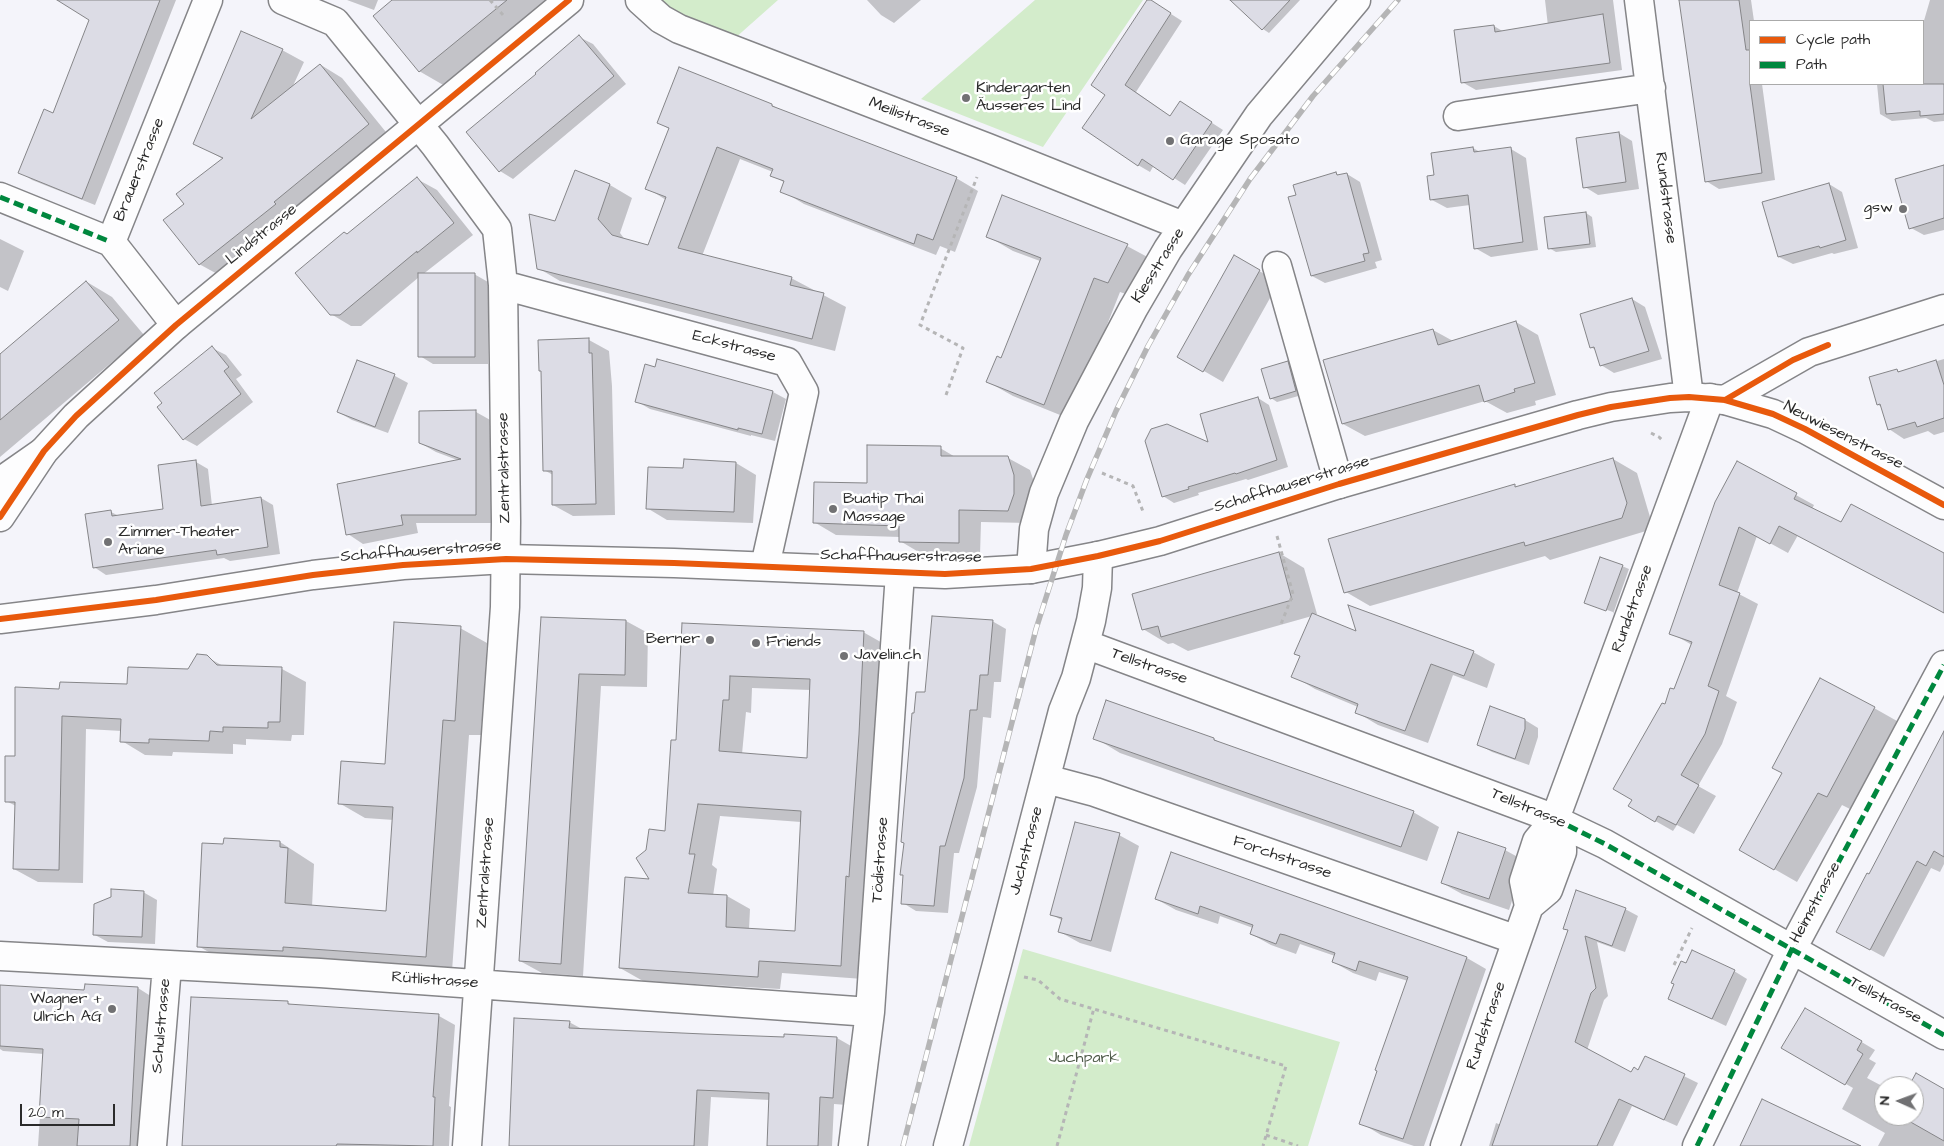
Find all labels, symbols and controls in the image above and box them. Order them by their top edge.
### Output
legend [1749,20,1924,85]
text: Cycle path [1796,29,1870,50]
text: Path [1796,54,1827,75]
place label: Kindergarten Äusseres Lind [976,79,1081,117]
marker: Kindergarten Äusseres Lind [960,92,972,104]
street label: Meilistrasse [866,94,952,142]
street label: Brauerstrasse [110,115,170,225]
place label: Garage Sposato [1180,131,1299,151]
marker: Garage Sposato [1164,135,1176,147]
street label: Rundstrasse [1650,151,1680,245]
place label: gsw [1864,199,1893,219]
street label: Lindstrasse [223,201,301,269]
marker: gsw [1897,203,1909,215]
street label: Kiesstrasse [1128,225,1190,307]
street label: Eckstrasse [690,327,778,367]
street label: Neuwiesenstrasse [1780,398,1906,474]
street label: Zentralstrasse [494,412,516,524]
street label: Schaffhauserstrasse [1212,452,1372,518]
place label: Buatip Thai Massage [843,490,923,528]
marker: Buatip Thai Massage [827,503,839,515]
place label: Zimmer-Theater Ariane [118,523,239,561]
marker: Zimmer-Theater Ariane [102,536,114,548]
street label: Schaffhauserstrasse [340,537,502,567]
street label: Schaffhauserstrasse [820,546,982,568]
street label: Rundstrasse [1608,563,1658,655]
place label: Berner [646,630,700,650]
place label: Friends [766,633,821,653]
marker: Berner [704,634,716,646]
marker: Friends [750,637,762,649]
street label: Tellstrasse [1108,644,1190,690]
place label: Javelin.ch [854,646,921,666]
marker: Javelin.ch [838,650,850,662]
street label: Tellstrasse [1488,785,1568,833]
street label: Juchstrasse [1006,805,1048,897]
street label: Zentralstrasse [473,817,499,929]
street label: Tödistrasse [868,817,894,903]
street label: Forchstrasse [1230,832,1334,884]
street label: Heimstrasse [1787,859,1845,947]
street label: Rütlistrasse [391,968,479,994]
street label: Tellstrasse [1845,973,1925,1029]
street label: Schulstrasse [148,978,176,1074]
street label: Rundstrasse [1463,979,1511,1073]
place label: Wagner + Ulrich AG [30,990,102,1028]
marker: Wagner + Ulrich AG [106,1003,118,1015]
park label: Juchpark [1049,1049,1119,1069]
north arrow [1874,1076,1924,1126]
scale bar [22,1094,118,1126]
text: N [1875,1096,1895,1105]
text: 20 m [28,1102,64,1123]

